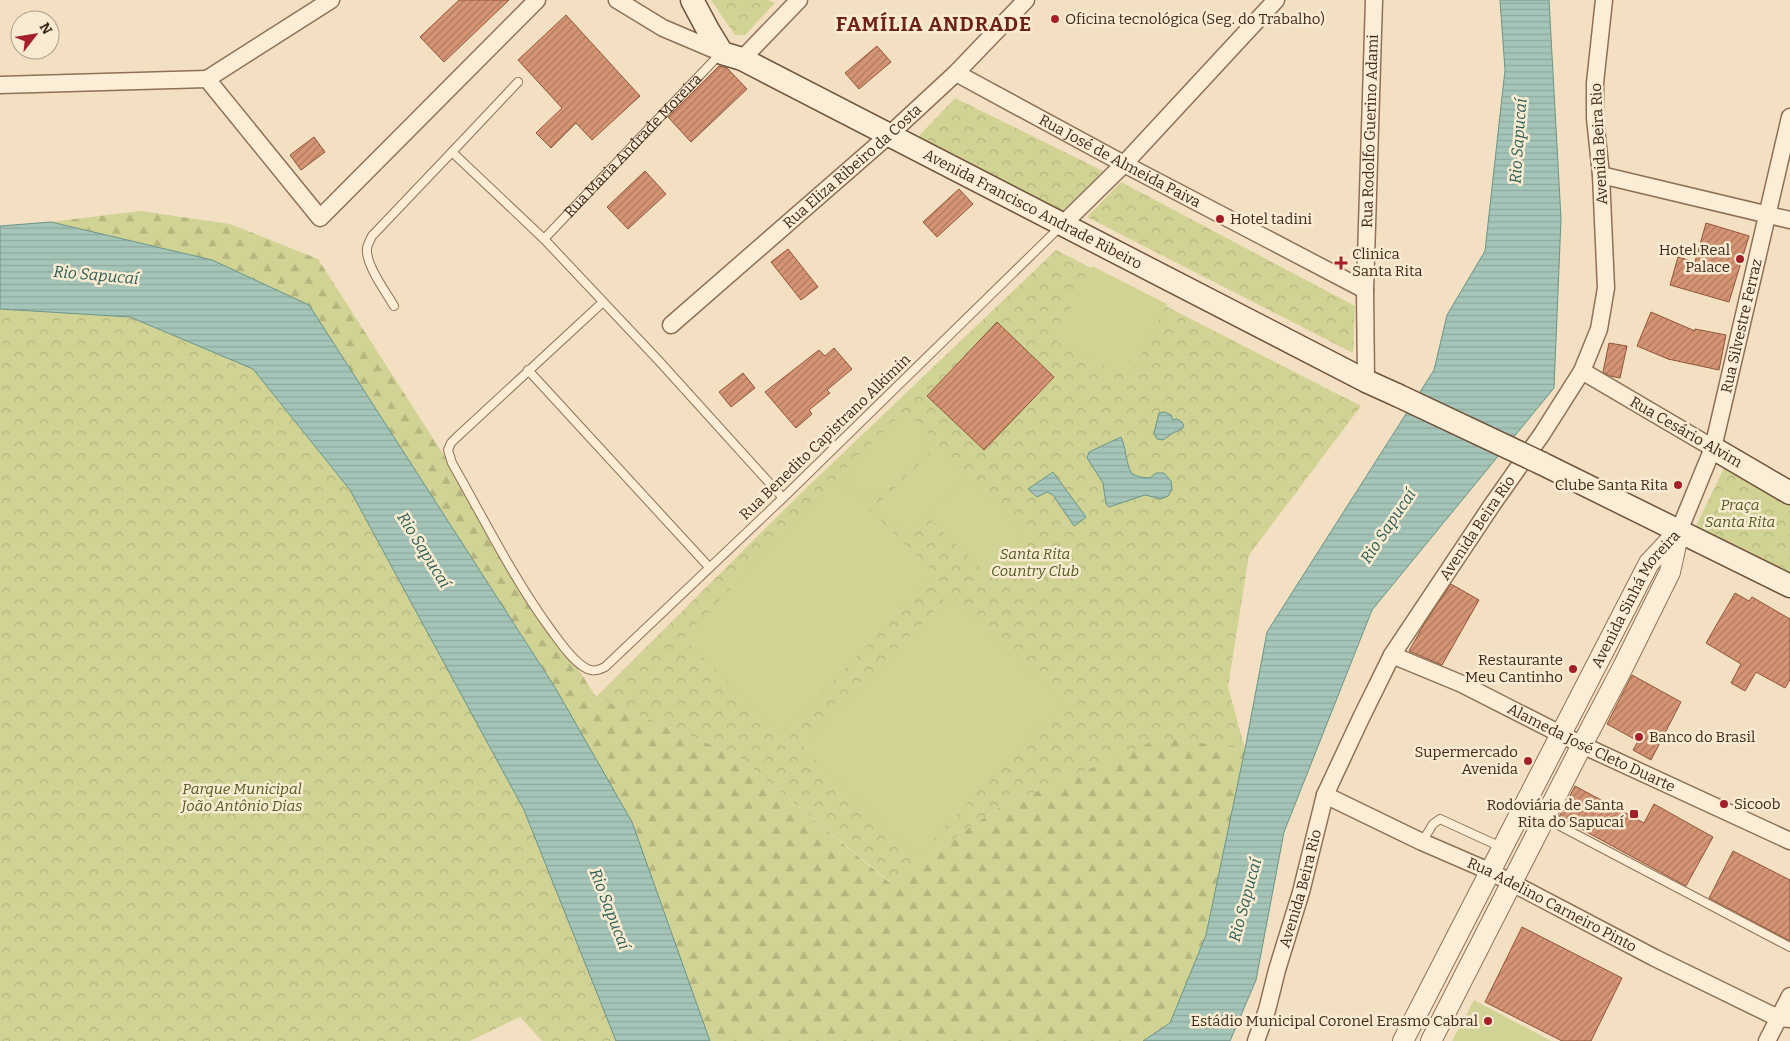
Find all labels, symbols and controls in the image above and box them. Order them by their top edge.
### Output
north arrow [10,10,60,60]
place label: Oficina tecnológica (Seg. do Trabalho) [1065,10,1325,28]
district label: FAMÍLIA ANDRADE [836,11,1032,36]
marker: Oficina tecnológica (Seg. do Trabalho) [1049,13,1061,25]
text: N [36,20,56,38]
street label: Rua Rodolfo Guerino Adami [1358,34,1382,228]
street label: Rua Maria Andrade Moreira [560,70,706,221]
street label: Avenida Beira Rio [1587,83,1611,205]
water label: Rio Sapucaí [1506,96,1531,184]
street label: Rua Eliza Ribeiro da Costa [779,100,925,232]
street label: Rua José de Almeida Paiva [1036,111,1204,211]
street label: Avenida Francisco Andrade Ribeiro [920,145,1145,273]
place label: Hotel tadini [1230,210,1312,228]
marker: Hotel tadini [1214,213,1226,225]
place label: Hotel Real Palace [1659,241,1730,276]
place label: Clinica Santa Rita [1352,245,1422,280]
marker: Hotel Real Palace [1734,253,1746,265]
marker: Clinica Santa Rita [1334,256,1348,270]
street label: Rua Silvestre Ferraz [1717,257,1766,395]
water label: Rio Sapucaí [53,262,141,288]
street label: Rua Benedito Capistrano Alkimin [736,350,915,524]
street label: Rua Cesário Alvim [1627,393,1746,472]
street label: Avenida Beira Rio [1436,472,1519,583]
place label: Clube Santa Rita [1555,476,1668,494]
marker: Clube Santa Rita [1672,479,1684,491]
water label: Rio Sapucaí [1356,484,1421,567]
park label: Praça Santa Rita [1705,496,1775,531]
water label: Rio Sapucaí [393,509,455,592]
street label: Avenida Sinhá Moreira [1588,527,1684,671]
park label: Santa Rita Country Club [991,545,1079,580]
place label: Restaurante Meu Cantinho [1465,651,1563,686]
marker: Restaurante Meu Cantinho [1567,663,1579,675]
street label: Alameda José Cleto Duarte [1504,700,1678,796]
place label: Banco do Brasil [1649,728,1755,746]
marker: Banco do Brasil [1633,731,1645,743]
place label: Supermercado Avenida [1414,743,1518,778]
marker: Supermercado Avenida [1522,755,1534,767]
park label: Parque Municipal João Antônio Dias [180,780,302,815]
place label: Sicoob [1734,795,1780,813]
place label: Rodoviária de Santa Rita do Sapucaí [1486,796,1625,831]
marker: Sicoob [1718,798,1730,810]
marker: Rodoviária de Santa Rita do Sapucaí [1628,808,1640,820]
street label: Avenida Beira Rio [1275,827,1325,950]
street label: Rua Adelino Carneiro Pinto [1464,854,1640,956]
water label: Rio Sapucaí [1225,855,1266,944]
water label: Rio Sapucaí [586,866,635,954]
place label: Estádio Municipal Coronel Erasmo Cabral [1191,1012,1478,1030]
marker: Estádio Municipal Coronel Erasmo Cabral [1482,1015,1494,1027]

